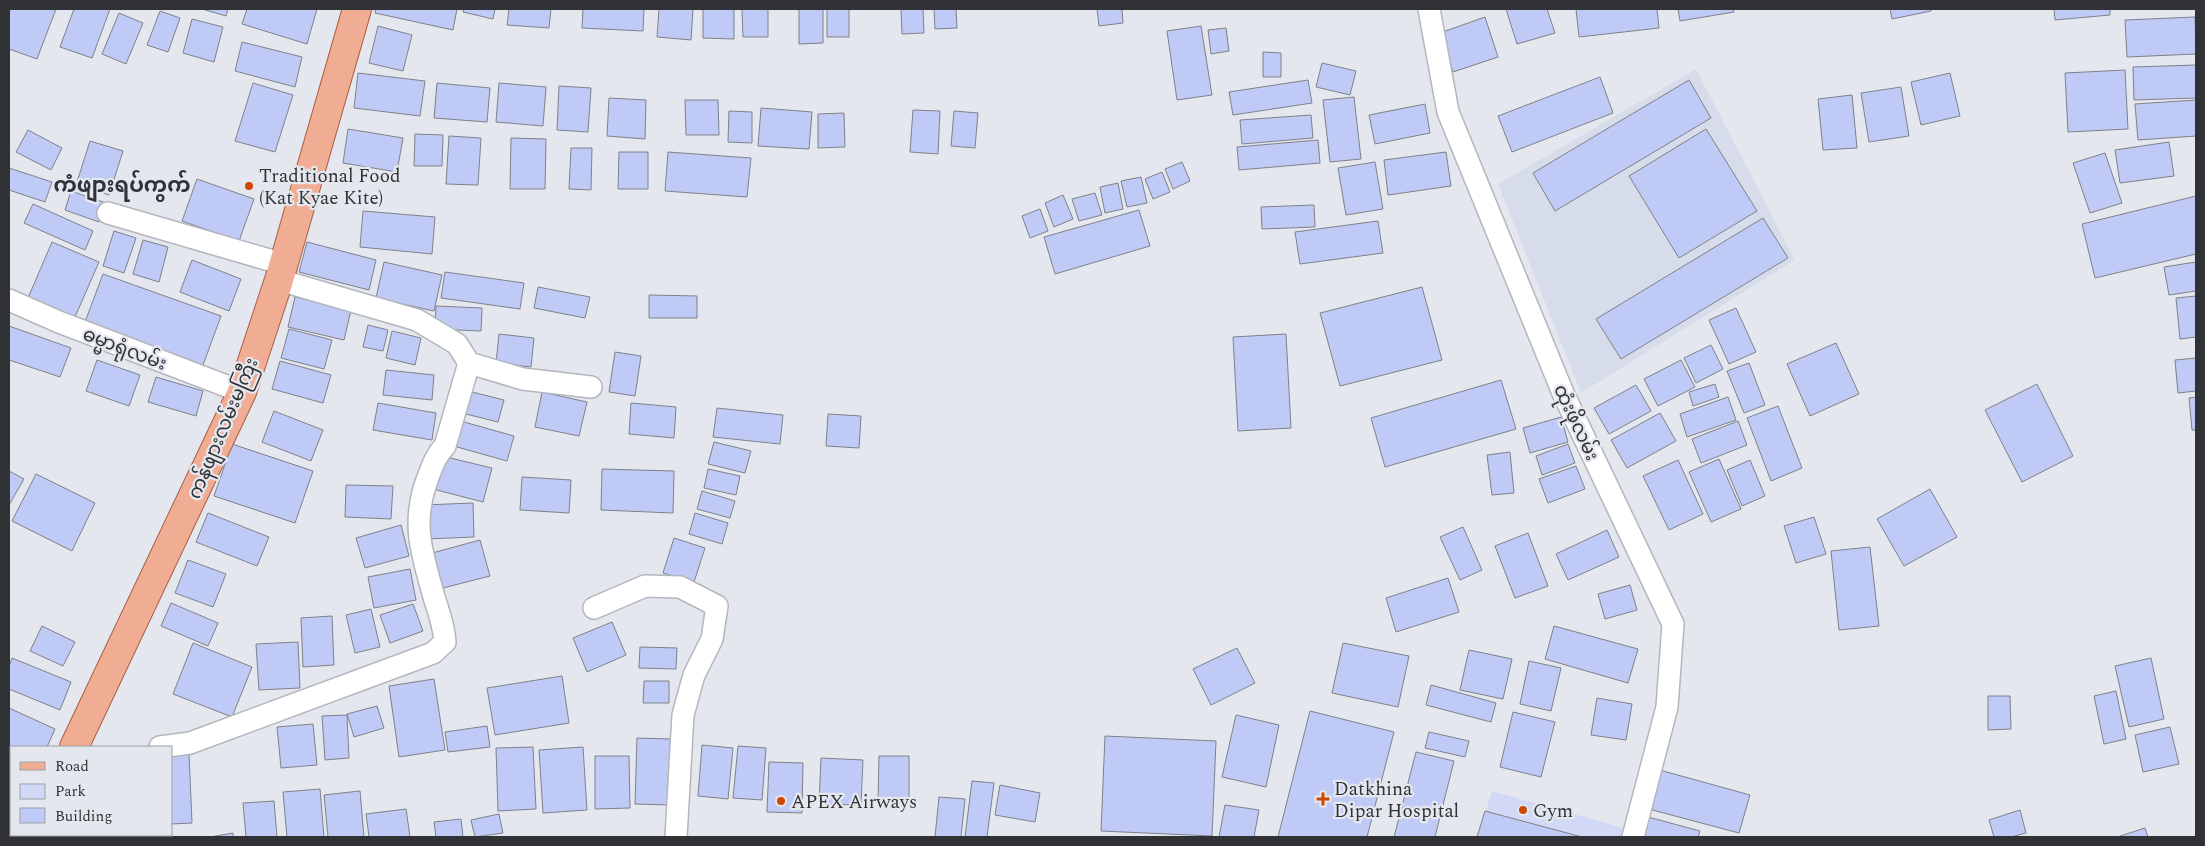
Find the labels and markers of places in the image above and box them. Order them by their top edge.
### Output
place label: Traditional Food (Kat Kyae Kite) [259,162,401,213]
marker: Traditional Food (Kat Kyae Kite) [243,180,255,192]
place label: Datkhina Dipar Hospital [1334,775,1459,826]
place label: APEX Airways [791,788,917,817]
marker: Datkhina Dipar Hospital [1316,792,1330,806]
marker: APEX Airways [775,795,787,807]
place label: Gym [1533,797,1573,826]
marker: Gym [1517,804,1529,816]

